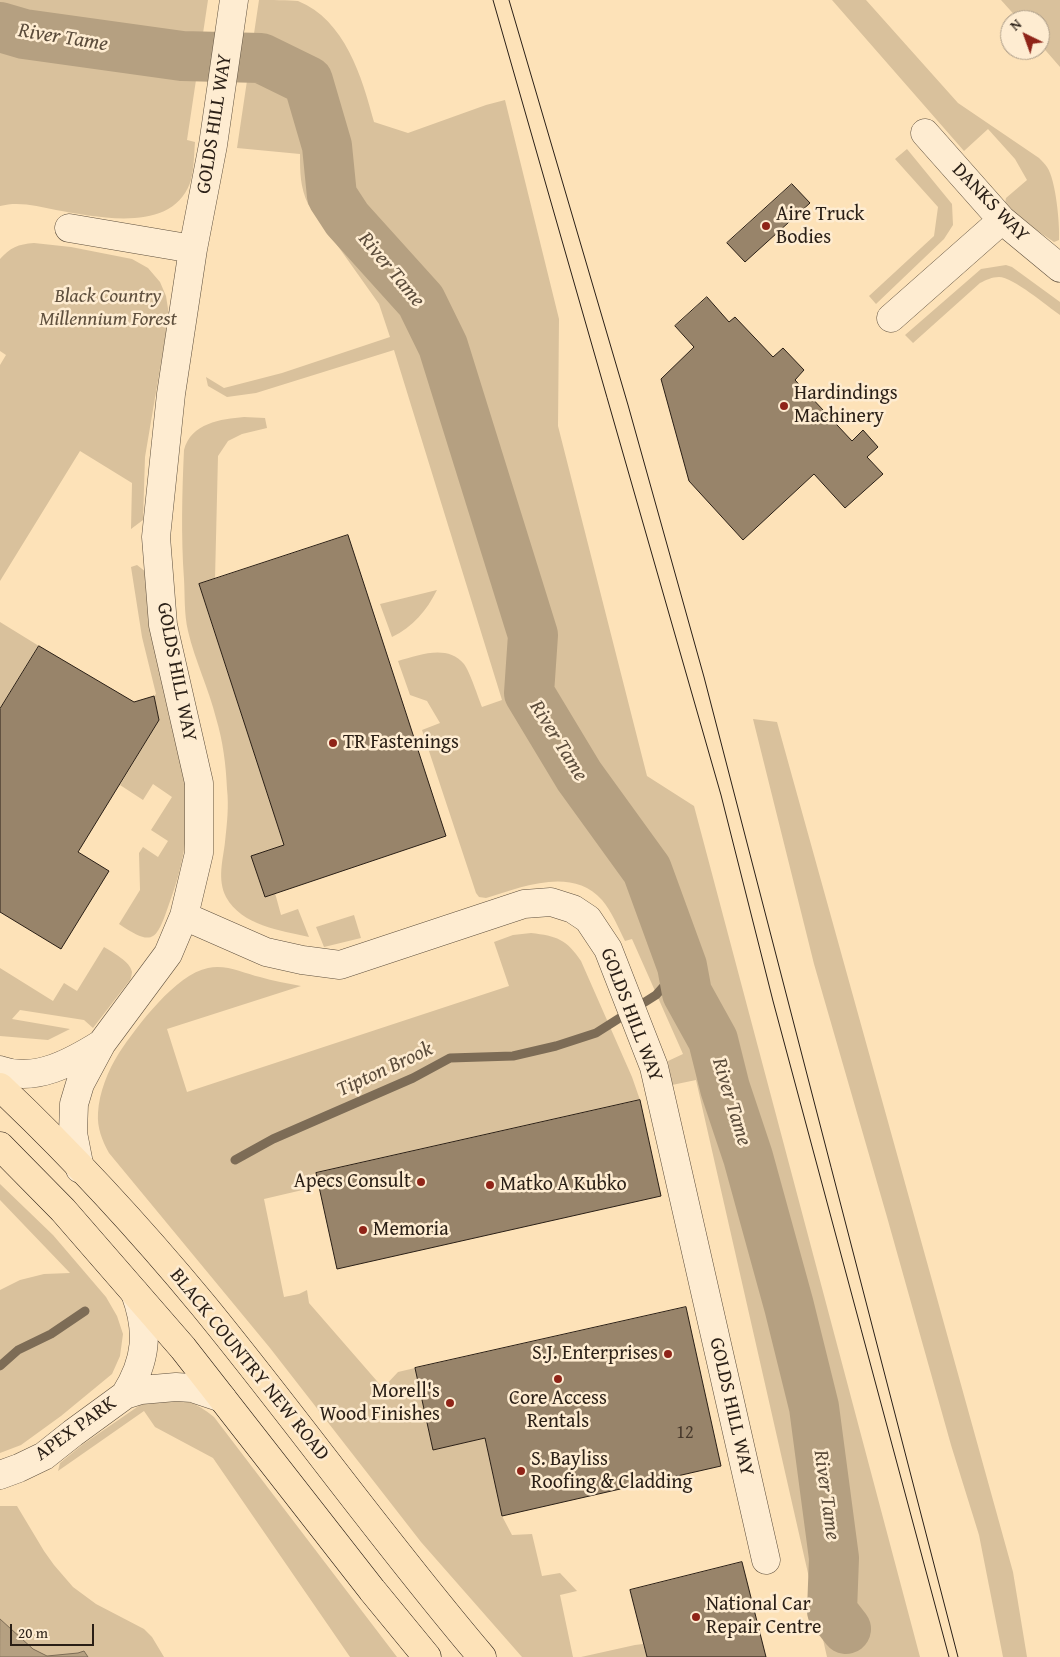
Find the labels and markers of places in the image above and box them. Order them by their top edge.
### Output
place label: Aire Truck Bodies [776,203,864,250]
marker: Aire Truck Bodies [760,220,772,232]
place label: Hardindings Machinery [794,382,898,429]
marker: Hardindings Machinery [778,400,790,412]
place label: TR Fastenings [343,731,459,755]
marker: TR Fastenings [327,737,339,749]
place label: Apecs Consult [294,1170,411,1194]
place label: Matko A Kubko [500,1173,627,1197]
marker: Apecs Consult [415,1176,427,1188]
marker: Matko A Kubko [484,1179,496,1191]
place label: Memoria [373,1218,449,1242]
marker: Memoria [357,1224,369,1236]
place label: S.J. Enterprises [532,1342,658,1366]
marker: S.J. Enterprises [662,1348,674,1360]
marker: Core Access Rentals [552,1373,564,1385]
place label: Morell's Wood Finishes [320,1380,440,1427]
place label: Core Access Rentals [509,1387,607,1434]
marker: Morell's Wood Finishes [444,1397,456,1409]
place label: S. Bayliss Roofing & Cladding [531,1448,693,1495]
marker: S. Bayliss Roofing & Cladding [515,1465,527,1477]
place label: National Car Repair Centre [706,1593,821,1640]
marker: National Car Repair Centre [690,1611,702,1623]

